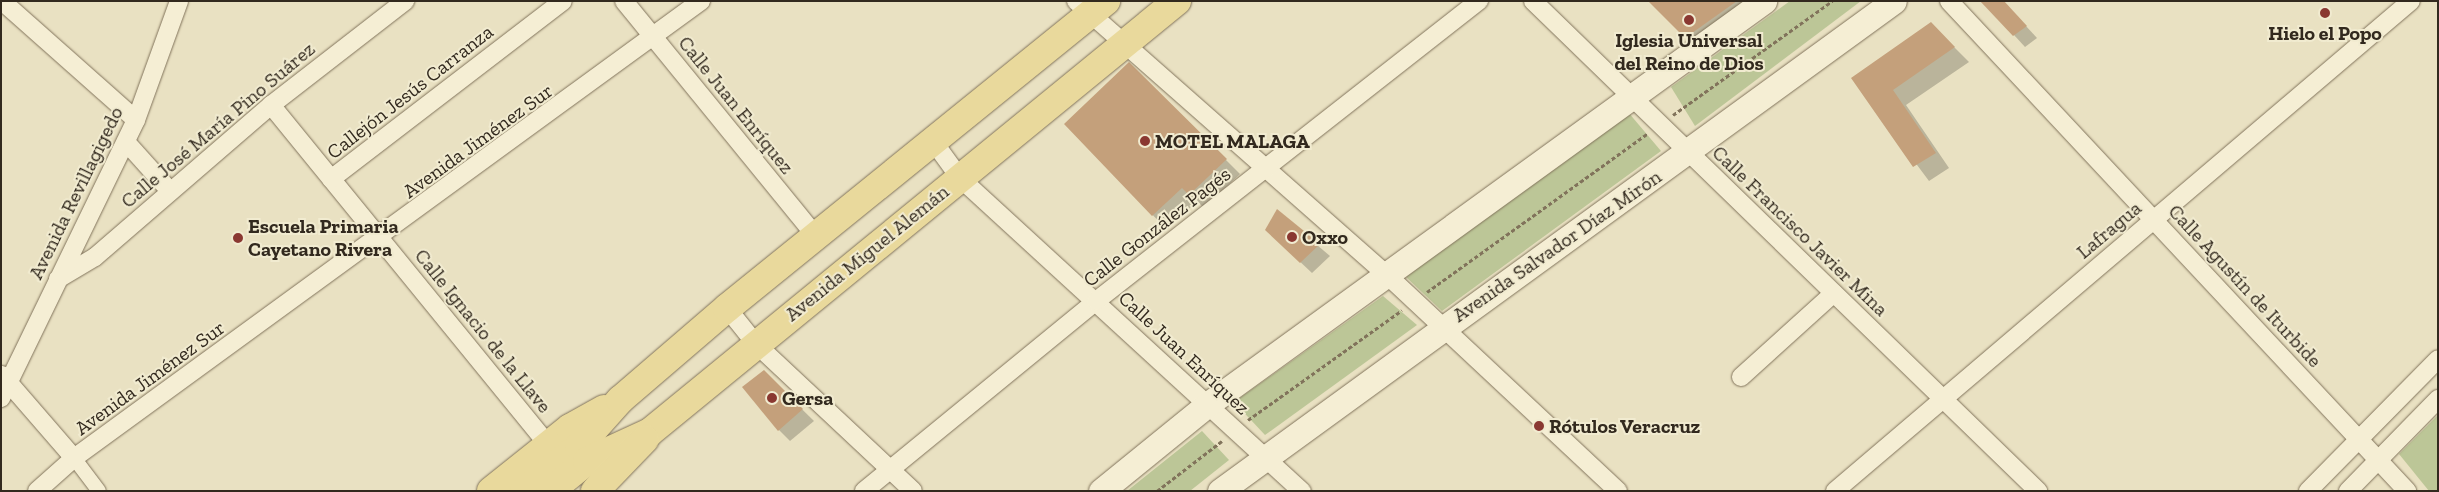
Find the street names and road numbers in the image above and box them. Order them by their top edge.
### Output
street label: Callejón Jesús Carranza [322,20,498,164]
street label: Calle Juan Enríquez [673,31,799,179]
street label: Calle José María Pino Suárez [116,37,320,213]
street label: Avenida Jiménez Sur [398,79,558,203]
street label: Avenida Revillagigedo [24,103,128,283]
street label: Calle Francisco Javier Mina [1707,140,1893,322]
street label: Calle González Pagés [1079,162,1235,292]
street label: Avenida Salvador Díaz Mirón [1448,165,1666,327]
street label: Avenida Miguel Alemán [780,179,954,327]
street label: Lafragua [2072,196,2146,264]
street label: Calle Agustín de Iturbide [2163,199,2327,373]
street label: Calle Ignacio de la Llave [409,244,557,418]
street label: Calle Juan Enríquez [1113,286,1255,420]
street label: Avenida Jiménez Sur [70,316,230,440]

